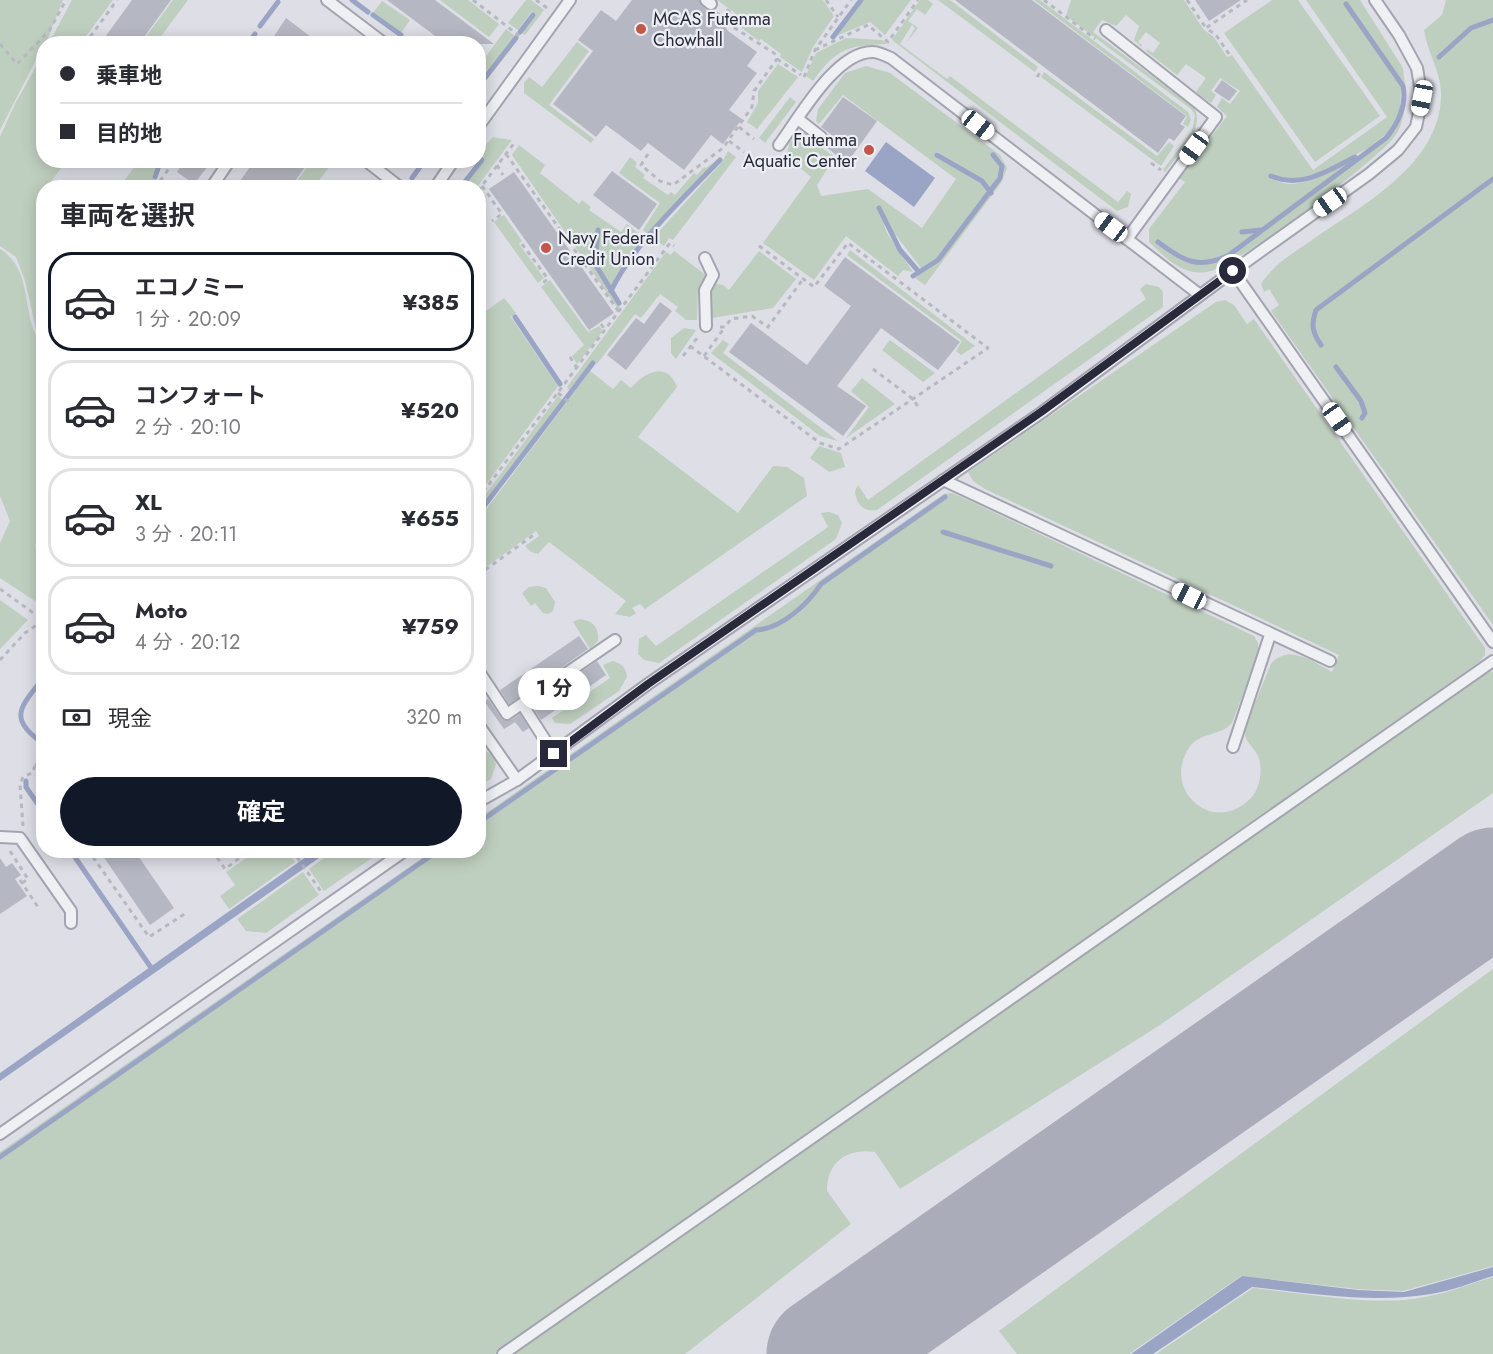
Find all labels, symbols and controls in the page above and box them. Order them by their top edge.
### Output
place label: MCAS Futenma Chowhall [653,6,771,53]
marker: MCAS Futenma Chowhall [634,22,648,36]
text: 乗車地 [96,59,162,91]
car [1410,79,1434,117]
car [958,107,998,143]
text: 目的地 [96,117,162,149]
place label: Futenma Aquatic Center [743,127,858,174]
car [1176,128,1212,168]
marker: Futenma Aquatic Center [862,143,876,157]
car [1310,184,1350,220]
text: 車両を選択 [60,196,195,235]
car [1091,209,1131,245]
place label: Navy Federal Credit Union [558,225,659,272]
marker: Navy Federal Credit Union [539,241,553,255]
route start [1219,257,1246,284]
text: エコノミー [135,271,245,303]
icon: car [63,275,117,329]
text: ¥385 [403,286,459,318]
text: 1 分 · 20:09 [135,305,241,334]
text: コンフォート [135,379,266,411]
icon: car [63,383,117,437]
text: ¥520 [401,394,459,426]
car [1319,399,1355,439]
text: 2 分 · 20:10 [135,413,241,442]
text: XL [135,486,162,518]
icon: car [63,491,117,545]
text: ¥655 [401,502,459,534]
text: 3 分 · 20:11 [135,520,237,549]
car [1169,580,1209,612]
text: Moto [135,594,188,626]
icon: car [63,599,117,653]
text: ¥759 [402,610,459,642]
text: 4 分 · 20:12 [135,628,240,657]
callout: 1 分 [518,667,590,709]
text: 1 分 [536,674,572,703]
icon: cash [60,701,93,734]
text: 現金 [108,702,152,734]
text: 320 m [406,703,462,732]
route end [540,740,567,767]
button: 確定 [60,777,462,846]

